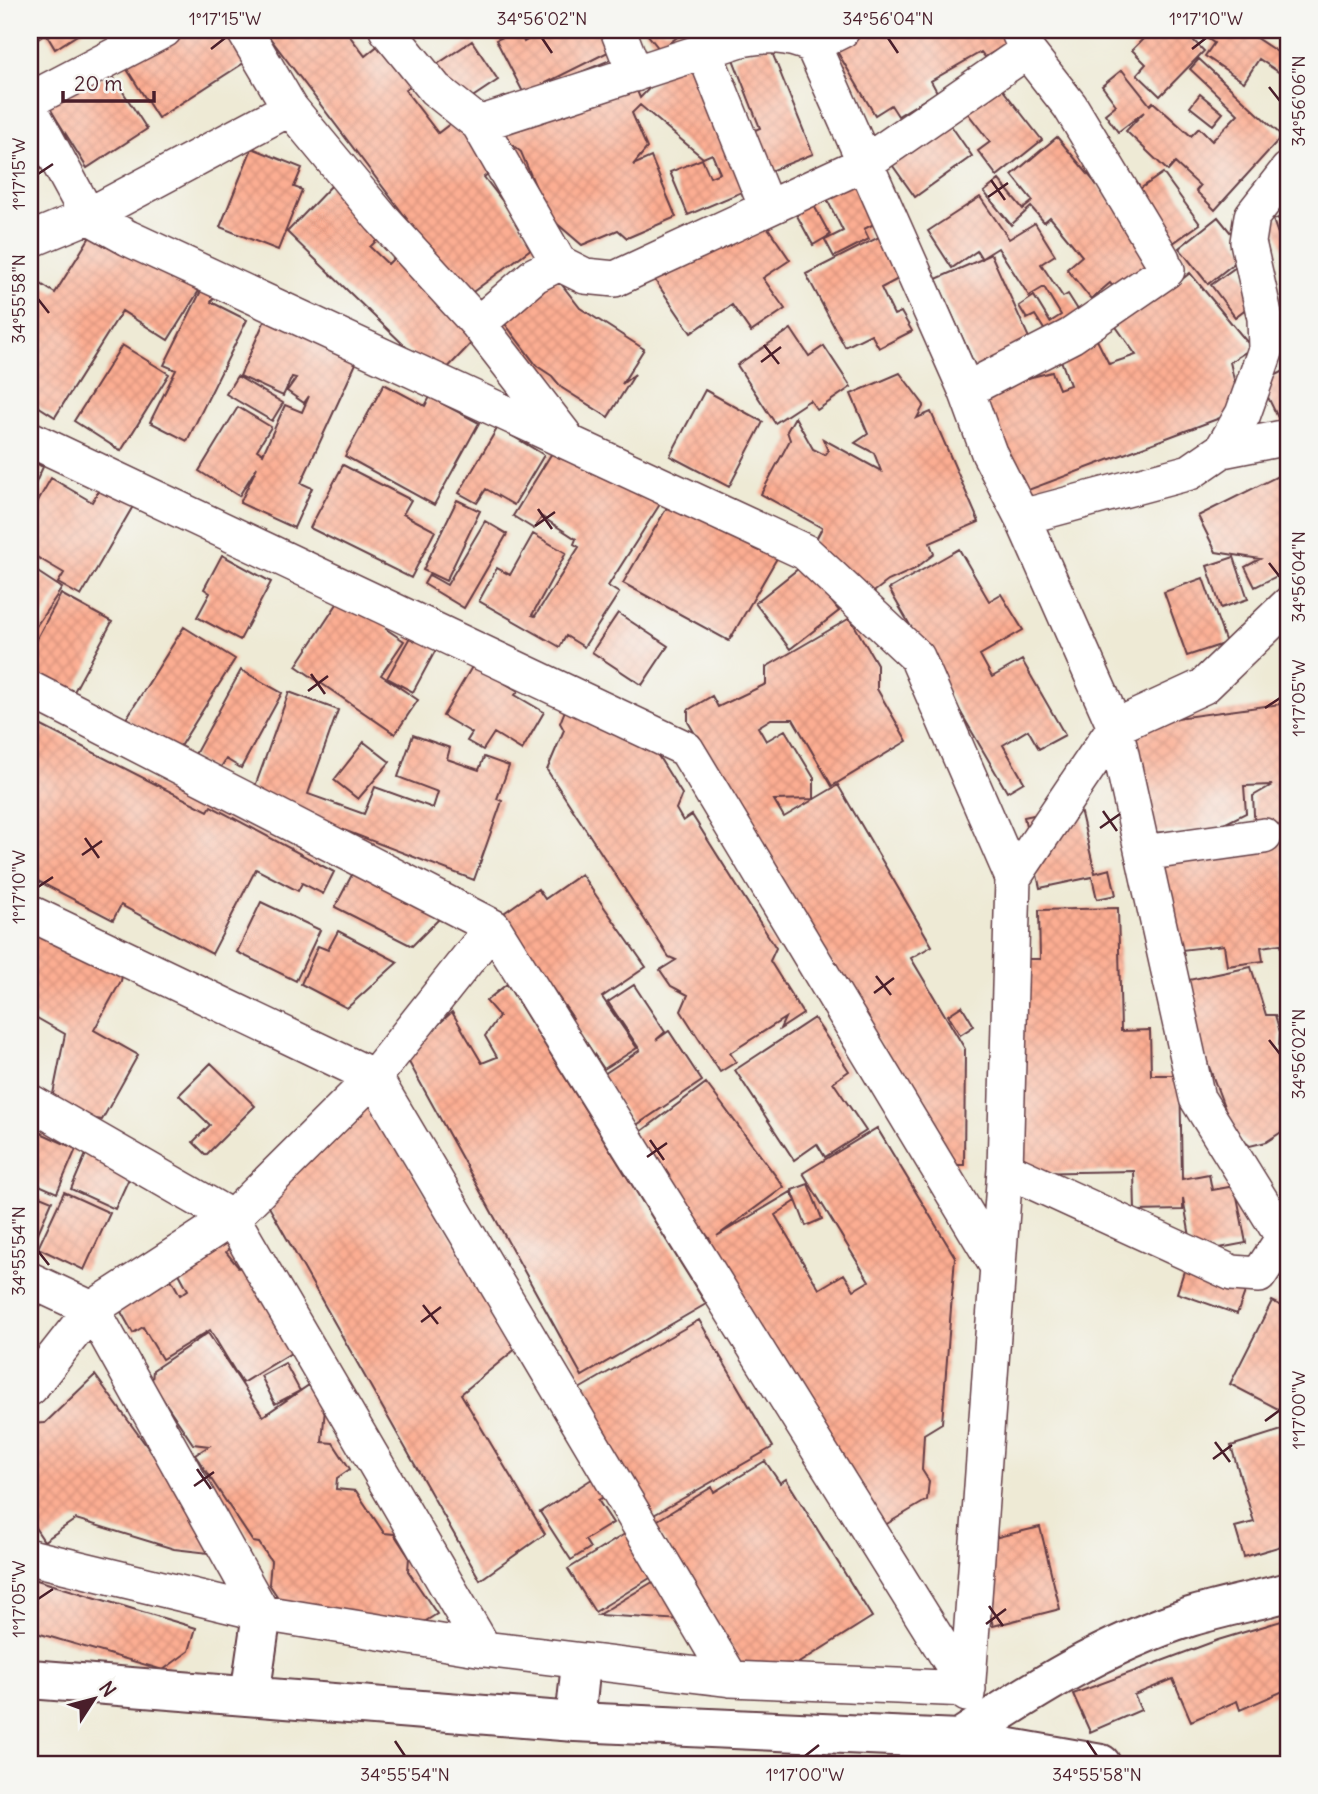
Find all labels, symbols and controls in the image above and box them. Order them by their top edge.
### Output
text: 1°17'15"W [189,7,261,30]
text: 34°56'02"N [496,7,588,30]
text: 34°56'04"N [842,7,934,30]
text: 1°17'10"W [1169,7,1243,30]
text: 34°56'06"N [1287,55,1310,147]
scale bar [63,60,154,104]
text: 20 m [74,70,123,97]
text: 1°17'15"W [7,138,30,210]
text: 34°55'58"N [7,254,30,344]
text: 34°56'04"N [1287,531,1310,623]
text: 1°17'05"W [1287,659,1310,737]
text: 1°17'10"W [7,850,30,924]
text: 34°56'02"N [1287,1008,1310,1100]
text: 34°55'54"N [7,1206,30,1296]
text: 1°17'00"W [1287,1371,1310,1449]
text: 1°17'05"W [7,1560,30,1638]
north arrow [60,1664,130,1734]
text: N [94,1677,121,1701]
text: 34°55'54"N [360,1763,450,1786]
text: 1°17'00"W [766,1763,844,1786]
text: 34°55'58"N [1052,1763,1142,1786]

